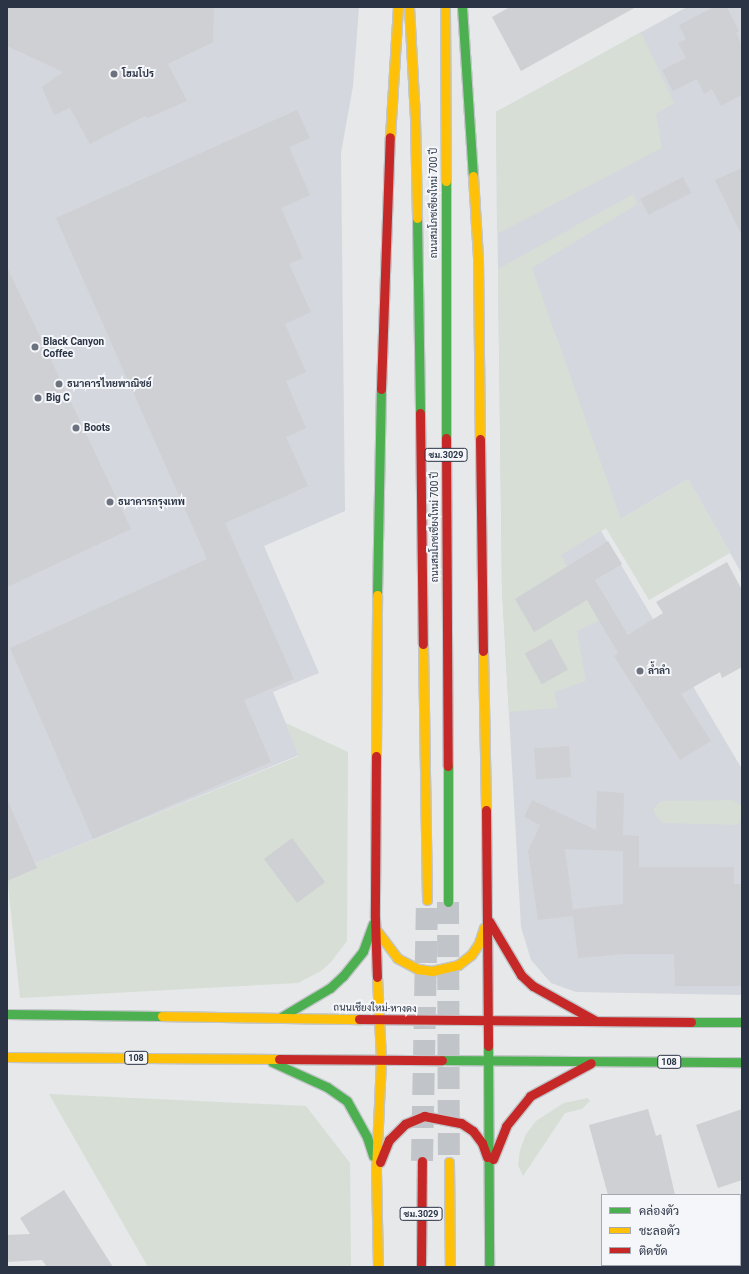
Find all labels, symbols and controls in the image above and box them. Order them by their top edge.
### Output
place label: โฮมโปร [122,68,154,80]
marker: โฮมโปร [109,69,119,79]
street label: ถนนสมโภชเชียงใหม่ 700 ปี [428,148,440,258]
place label: Black Canyon Coffee [43,335,104,358]
marker: Black Canyon Coffee [30,342,40,352]
place label: ธนาคารไทยพาณิชย์ [67,378,152,390]
marker: ธนาคารไทยพาณิชย์ [54,379,64,389]
place label: Big C [46,392,70,404]
marker: Big C [33,393,43,403]
place label: Boots [84,422,110,434]
marker: Boots [71,423,81,433]
road number: ชม.3029 [424,448,468,462]
street label: ถนนสมโภชเชียงใหม่ 700 ปี [429,472,441,582]
place label: ธนาคารกรุงเทพ [118,496,185,508]
marker: ธนาคารกรุงเทพ [105,497,115,507]
place label: ล้ำลำ [648,665,670,677]
marker: ล้ำลำ [635,666,645,676]
street label: ถนนเชียงใหม่-หางดง [333,1001,417,1015]
road number: 108 [124,1051,148,1065]
road number: 108 [657,1055,681,1069]
legend [601,1194,741,1266]
text: คล่องตัว [639,1204,679,1218]
road number: ชม.3029 [399,1207,443,1221]
text: ชะลอตัว [639,1224,680,1238]
text: ติดขัด [639,1244,668,1258]

